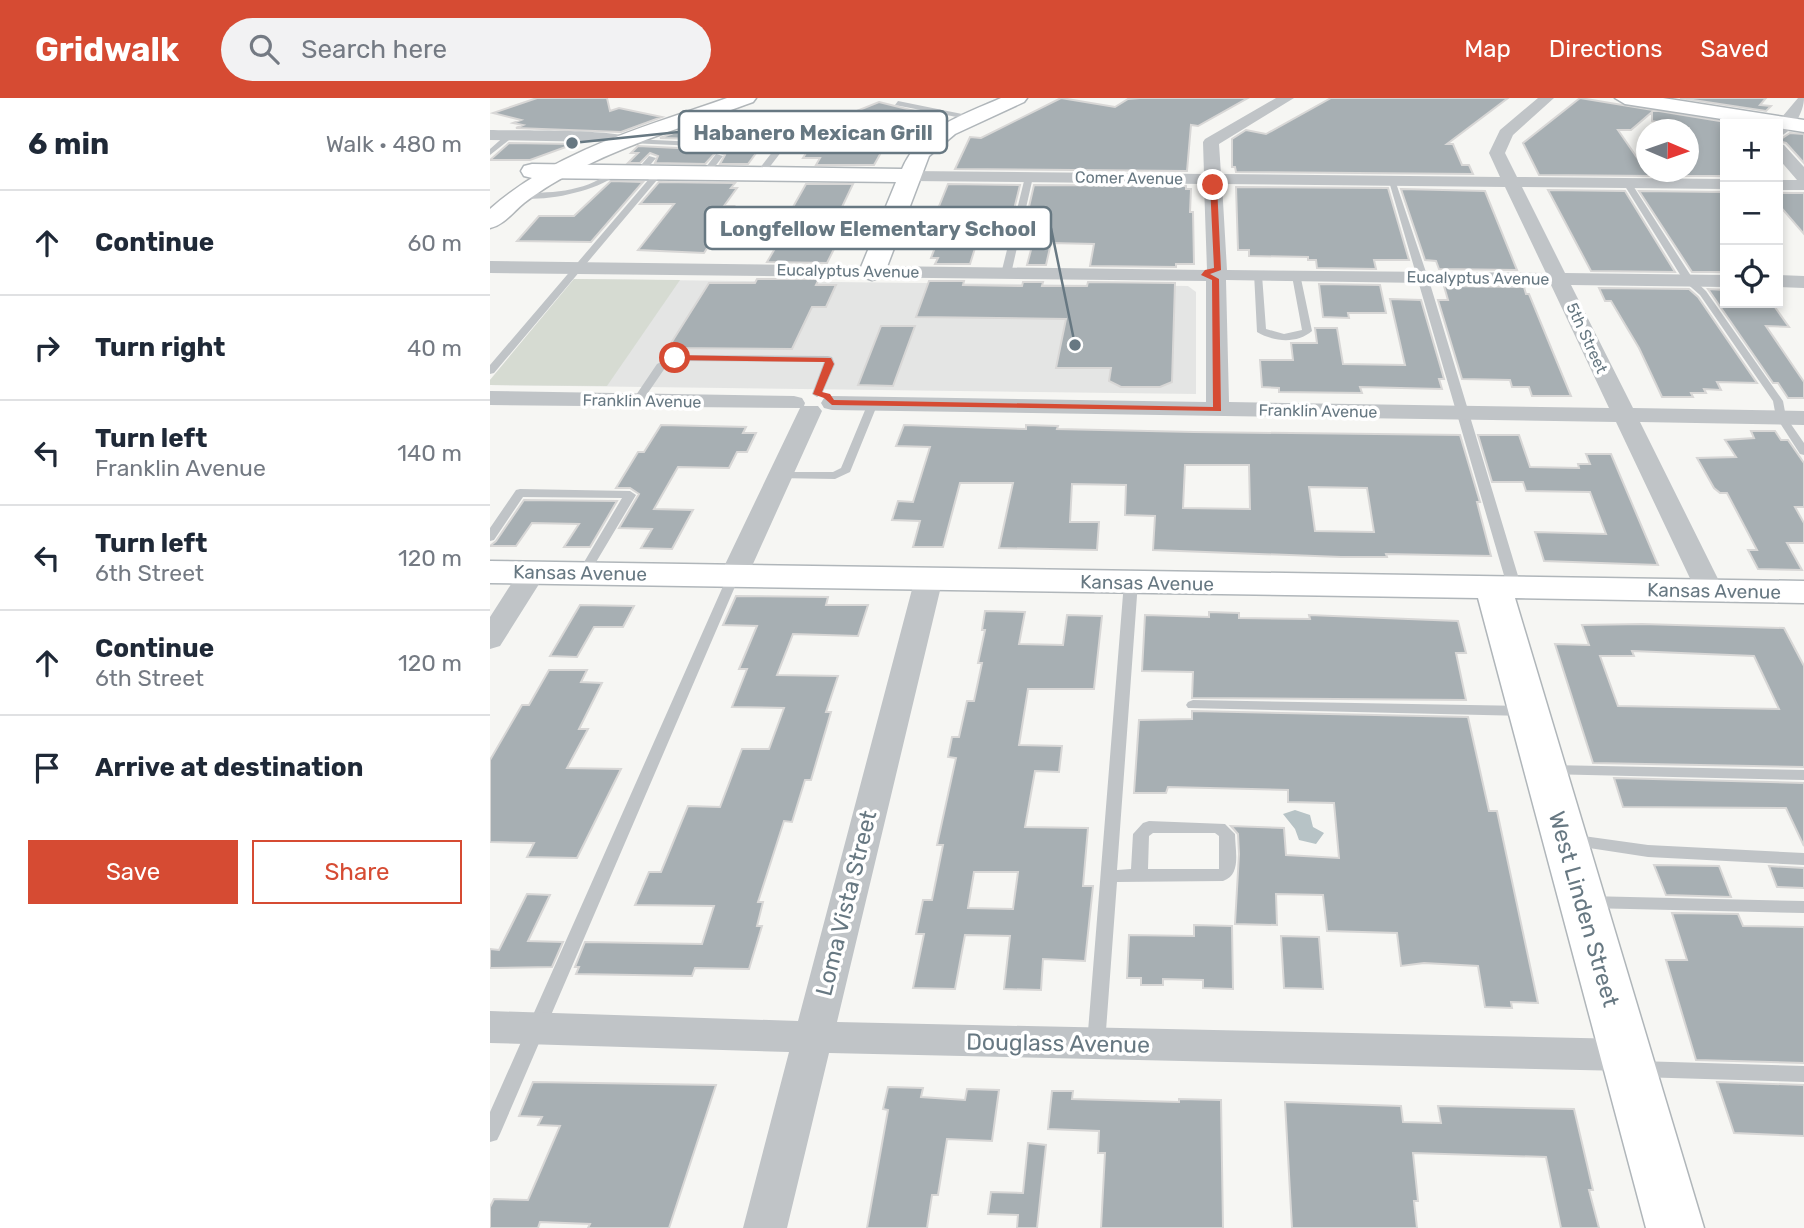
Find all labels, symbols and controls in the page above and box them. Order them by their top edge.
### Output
search box [221,18,711,81]
text: Gridwalk [35,30,179,69]
icon: search [245,30,283,68]
text: Search here [301,34,447,65]
text: Map [1464,35,1511,63]
text: Directions [1549,35,1662,63]
text: Saved [1700,35,1769,63]
callout: Habanero Mexican Grill [679,111,947,153]
north arrow [1636,119,1699,182]
map controls [1720,119,1783,308]
button: + [1720,119,1783,182]
text: Habanero Mexican Grill [693,120,933,145]
text: 6 min [28,126,109,162]
text: Walk · 480 m [326,130,462,158]
street label: Comer Avenue [1075,168,1183,188]
route end [1197,169,1228,200]
button: − [1720,182,1783,245]
callout: Longfellow Elementary School [705,207,1051,249]
text: Longfellow Elementary School [720,216,1036,241]
icon: ahead [28,224,66,262]
text: Continue [95,227,214,258]
text: 60 m [407,229,462,257]
button: locate [1720,245,1783,308]
street label: Eucalyptus Avenue [777,260,920,282]
street label: Eucalyptus Avenue [1407,267,1550,289]
street label: 5th Street [1562,300,1612,376]
icon: right [28,329,66,367]
text: Turn right [95,332,225,363]
text: 40 m [407,334,462,362]
route start [659,342,690,373]
street label: Franklin Avenue [582,390,702,412]
street label: Franklin Avenue [1258,400,1378,422]
text: Turn left [95,423,207,454]
icon: left [28,434,66,472]
text: 140 m [397,439,462,467]
text: Franklin Avenue [95,454,266,482]
text: Turn left [95,528,207,559]
icon: left [28,539,66,577]
text: 120 m [398,544,462,572]
text: 6th Street [95,559,204,587]
street label: Kansas Avenue [513,560,647,586]
street label: Kansas Avenue [1080,570,1214,596]
street label: Kansas Avenue [1647,578,1781,604]
text: Continue [95,633,214,664]
icon: ahead [28,644,66,682]
text: 120 m [398,649,462,677]
text: 6th Street [95,664,204,692]
icon: arrive [28,749,66,787]
text: Arrive at destination [95,752,363,783]
street label: Loma Vista Street [809,807,883,999]
street label: West Linden Street [1543,808,1625,1010]
button: Save [28,840,238,904]
button: Share [252,840,462,904]
street label: Douglass Avenue [966,1027,1150,1059]

